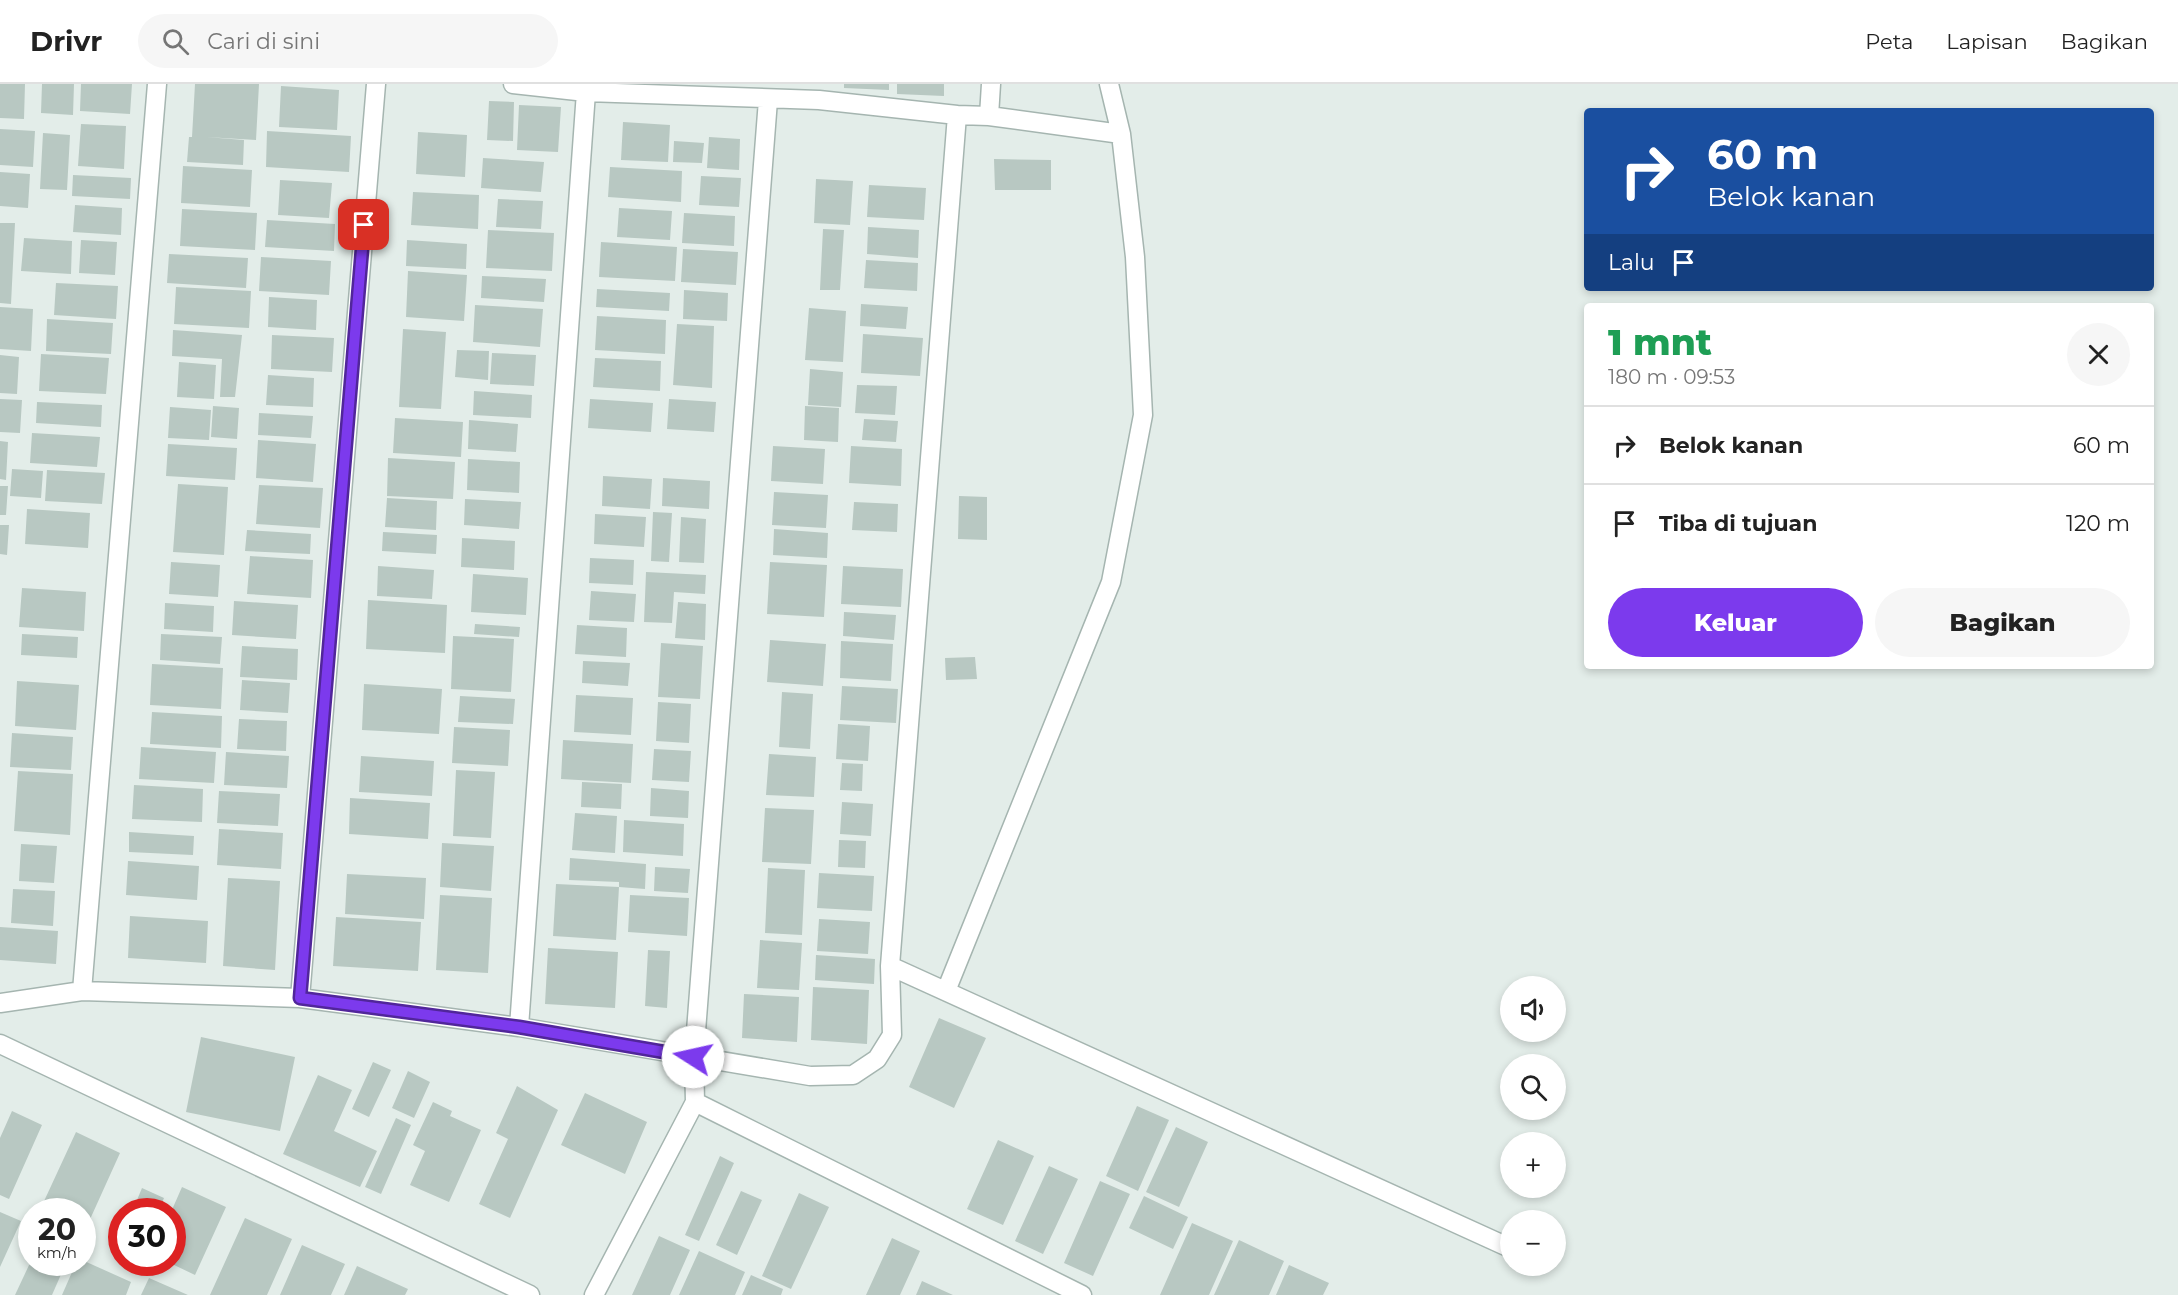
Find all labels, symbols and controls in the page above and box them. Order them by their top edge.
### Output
search box [138,14,558,68]
text: Drivr [30,24,102,58]
icon: search [159,25,192,58]
text: Cari di sini [207,28,320,55]
text: Peta [1865,29,1913,54]
text: Lapisan [1946,29,2028,54]
text: Bagikan [2061,29,2148,54]
text: 60 m [1707,128,1818,180]
icon: right [1608,132,1686,210]
text: Belok kanan [1707,180,1875,213]
pin [338,199,389,250]
icon: arrive [347,208,380,241]
icon: arrive [1667,246,1700,279]
text: Lalu [1608,249,1655,276]
text: 1 mnt [1608,320,1712,364]
button: close [2067,323,2130,386]
text: 180 m · 09:53 [1608,365,1735,389]
icon: right [1608,429,1641,462]
text: Belok kanan [1659,432,1803,459]
text: 60 m [2073,432,2130,459]
icon: arrive [1608,507,1641,540]
text: Tiba di tujuan [1659,510,1817,537]
text: 120 m [2066,510,2130,537]
button: Keluar [1608,588,1863,657]
button: Bagikan [1875,588,2130,657]
map controls [1500,976,1566,1276]
button: sound [1500,976,1566,1042]
position arrow [661,1025,725,1089]
button: search [1500,1054,1566,1120]
button: + [1500,1132,1566,1198]
speed limit sign: 30 [108,1198,186,1276]
button: − [1500,1210,1566,1276]
text: 20 [38,1211,76,1248]
text: km/h [37,1243,77,1262]

